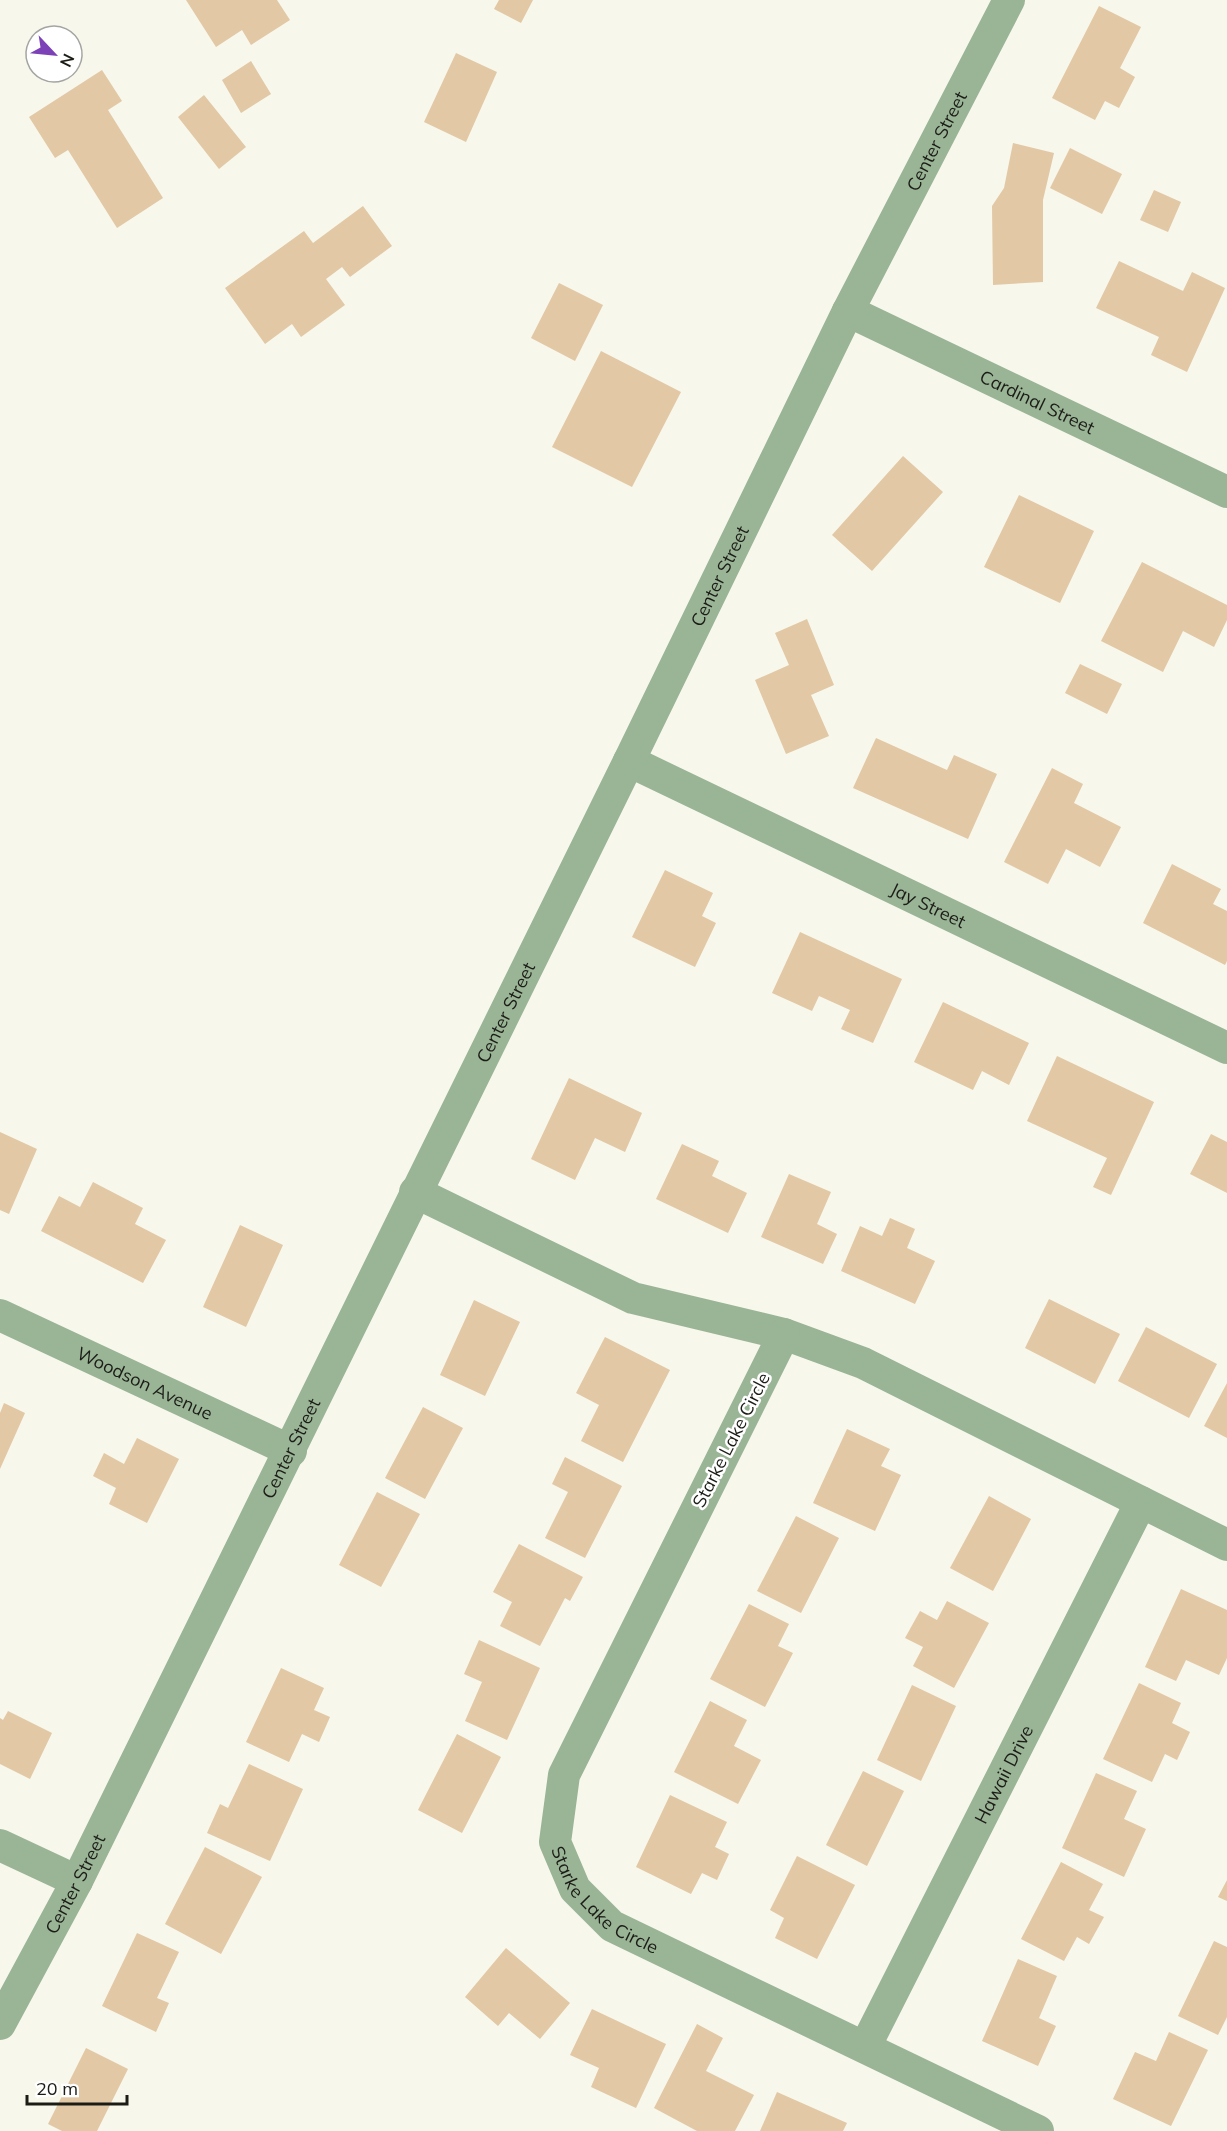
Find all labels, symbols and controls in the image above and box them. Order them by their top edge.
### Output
north arrow [24,24,84,84]
text: N [56,51,79,70]
street label: Center Street [901,87,971,195]
street label: Cardinal Street [976,364,1099,439]
street label: Center Street [685,522,753,630]
street label: Jay Street [887,877,970,932]
street label: Center Street [471,958,540,1066]
street label: Woodson Avenue [73,1341,217,1424]
street label: Starke Lake Circle [687,1369,775,1511]
street label: Center Street [256,1394,325,1502]
street label: Hawaii Drive [969,1721,1038,1827]
street label: Center Street [39,1830,110,1938]
street label: Starke Lake Circle [546,1842,662,1958]
scale bar [27,2068,128,2106]
text: 20 m [36,2077,78,2100]

